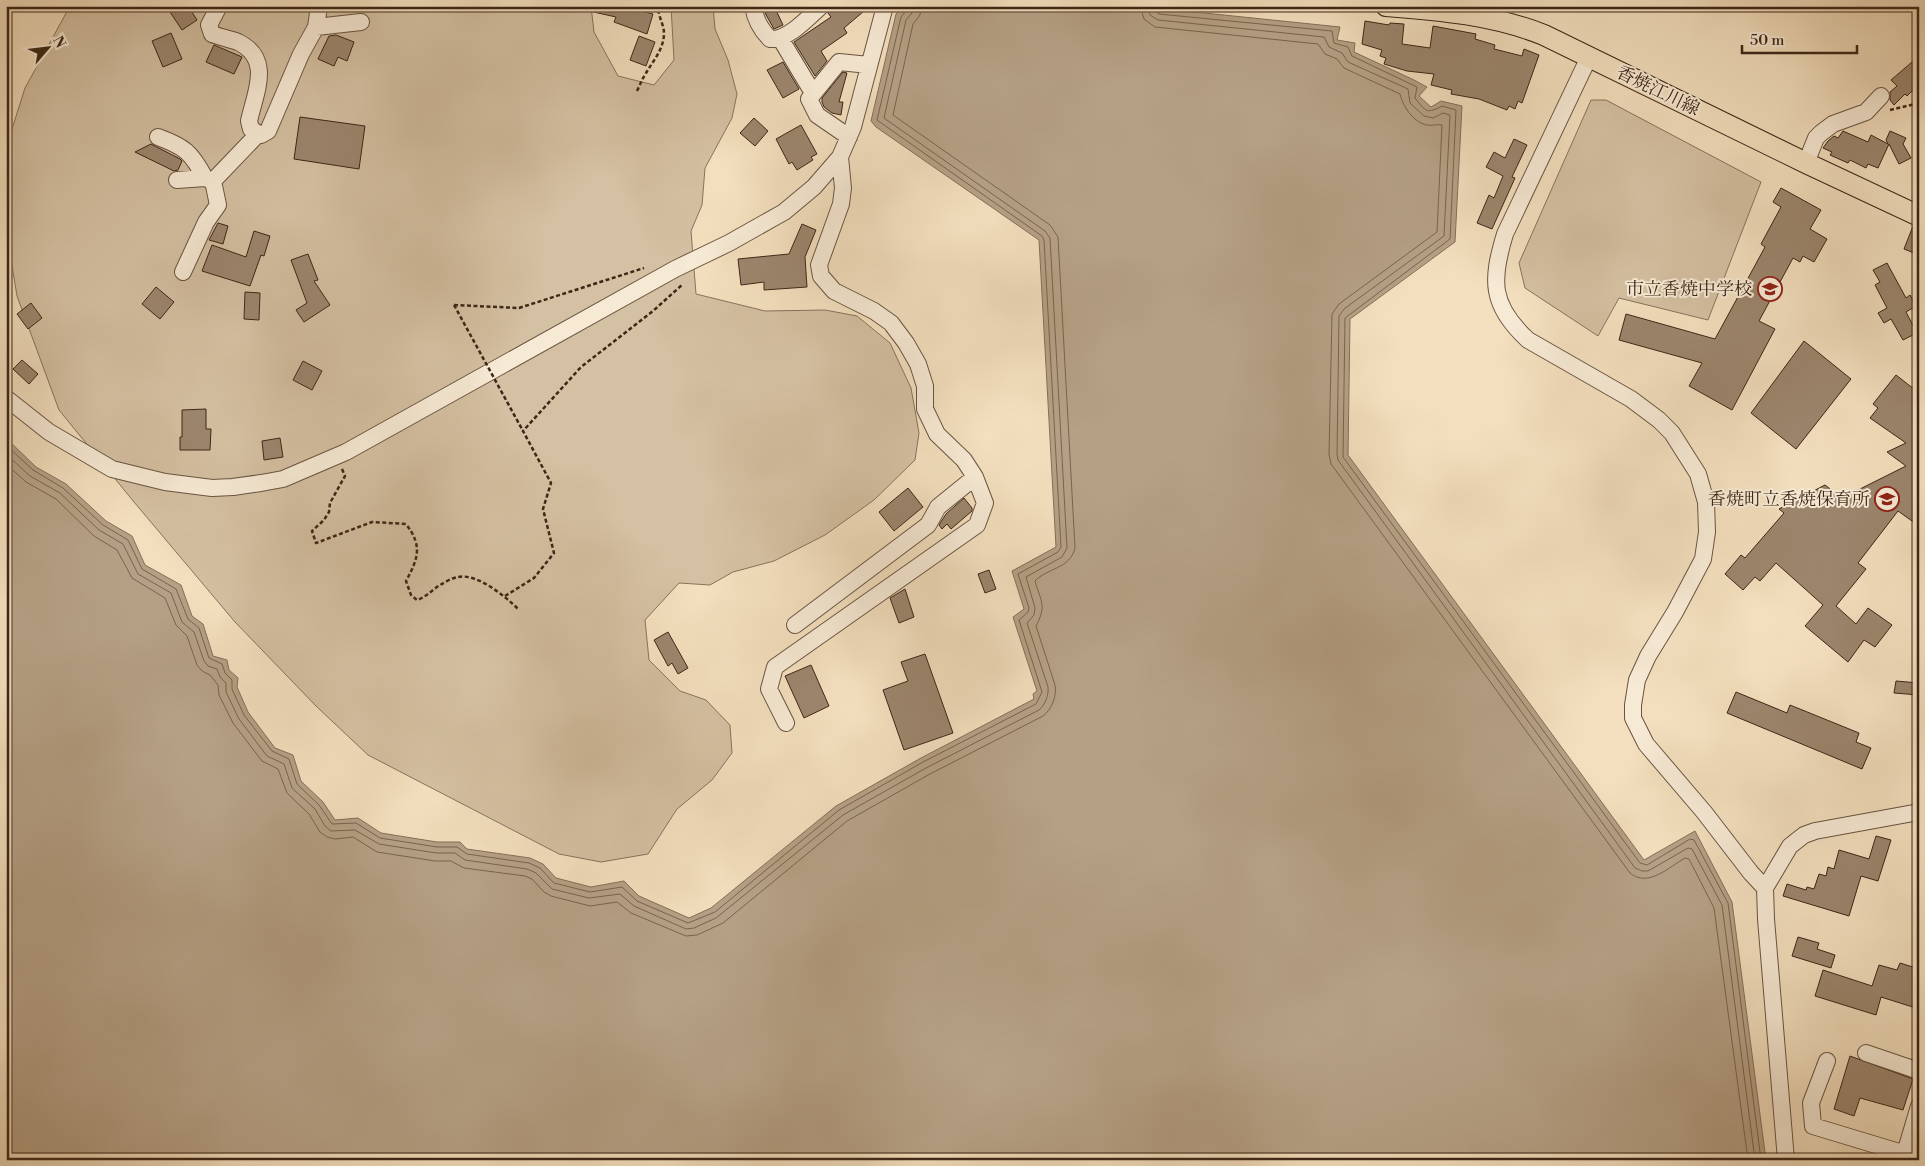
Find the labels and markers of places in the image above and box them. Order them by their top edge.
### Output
school or university icon: 市立香焼中学校 [1757,276,1783,302]
place label: 市立香焼中学校 [1626,278,1752,301]
school or university icon: 香焼町立香焼保育所 [1874,486,1900,512]
place label: 香焼町立香焼保育所 [1708,488,1870,511]

